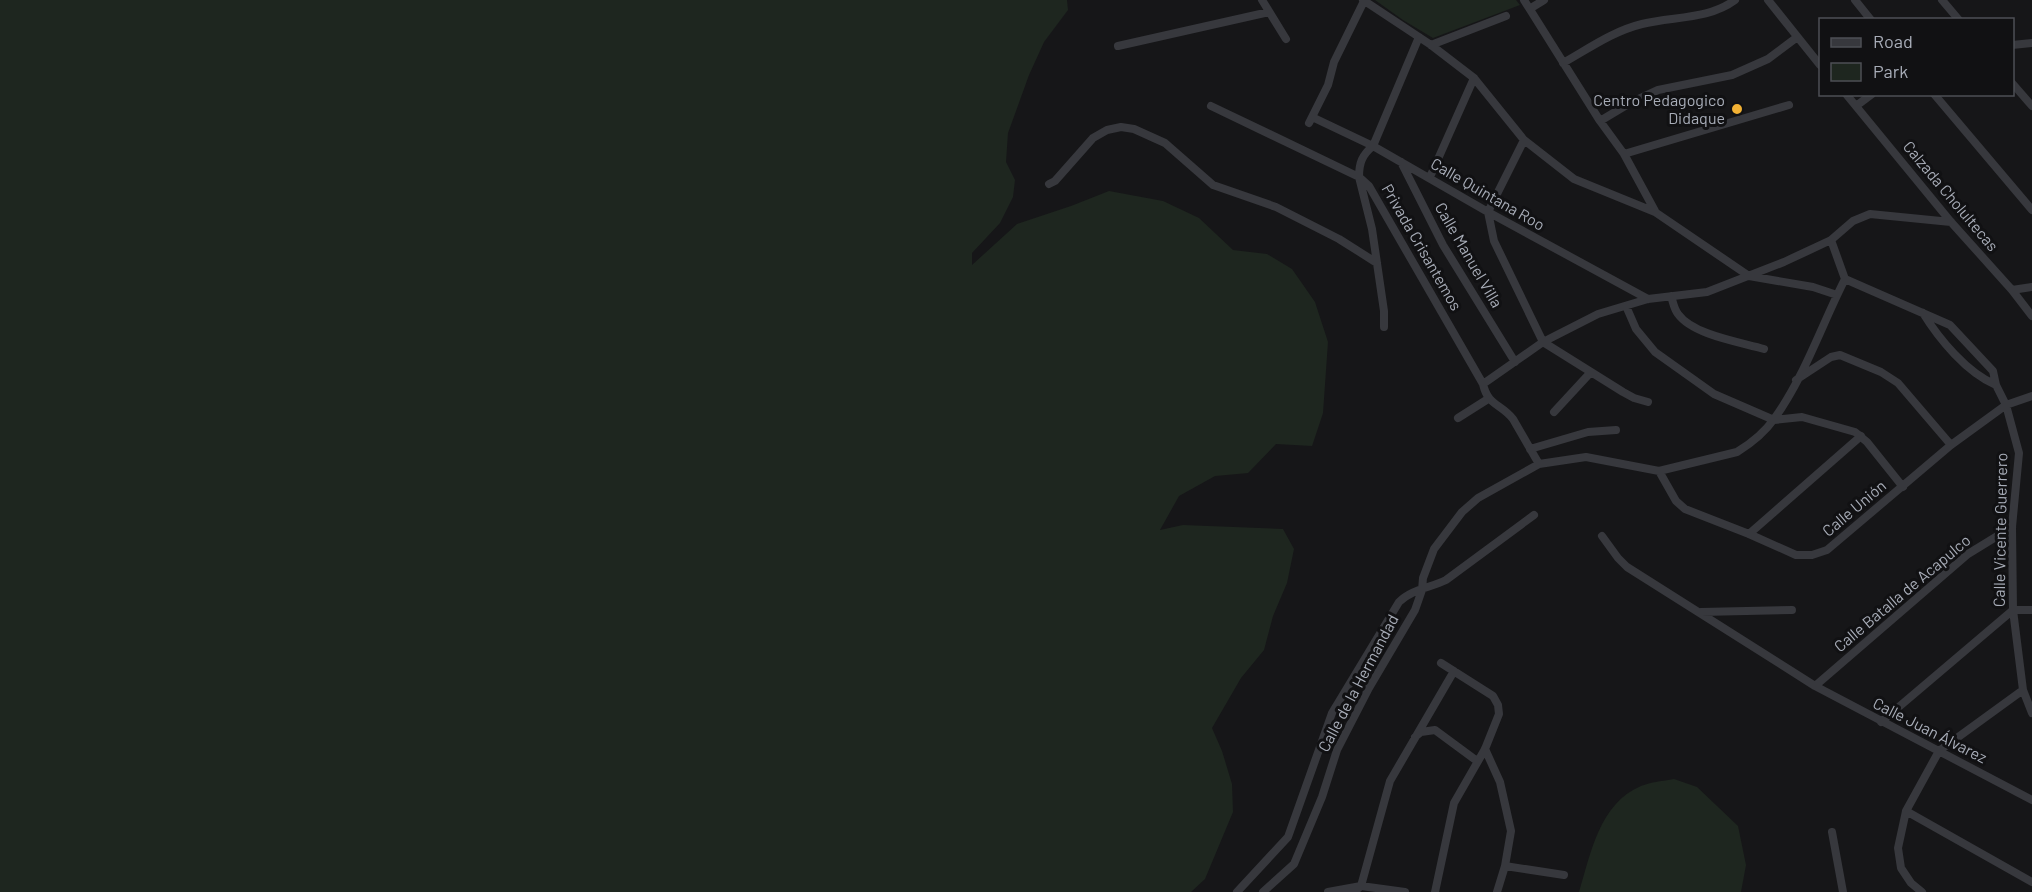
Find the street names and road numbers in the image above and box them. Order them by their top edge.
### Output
street label: Calzada Cholultecas [1900,137,2003,255]
street label: Calle Quintana Roo [1428,153,1549,234]
street label: Privada Crisantemos [1378,180,1466,313]
street label: Calle Manuel Villa [1432,199,1507,311]
street label: Calle Vicente Guerrero [1989,453,2010,607]
street label: Calle Unión [1818,476,1889,540]
street label: Calle Batalla de Acapulco [1830,530,1974,655]
street label: Calle de la Hermandad [1313,611,1402,755]
street label: Calle Juan Álvarez [1870,693,1990,766]

